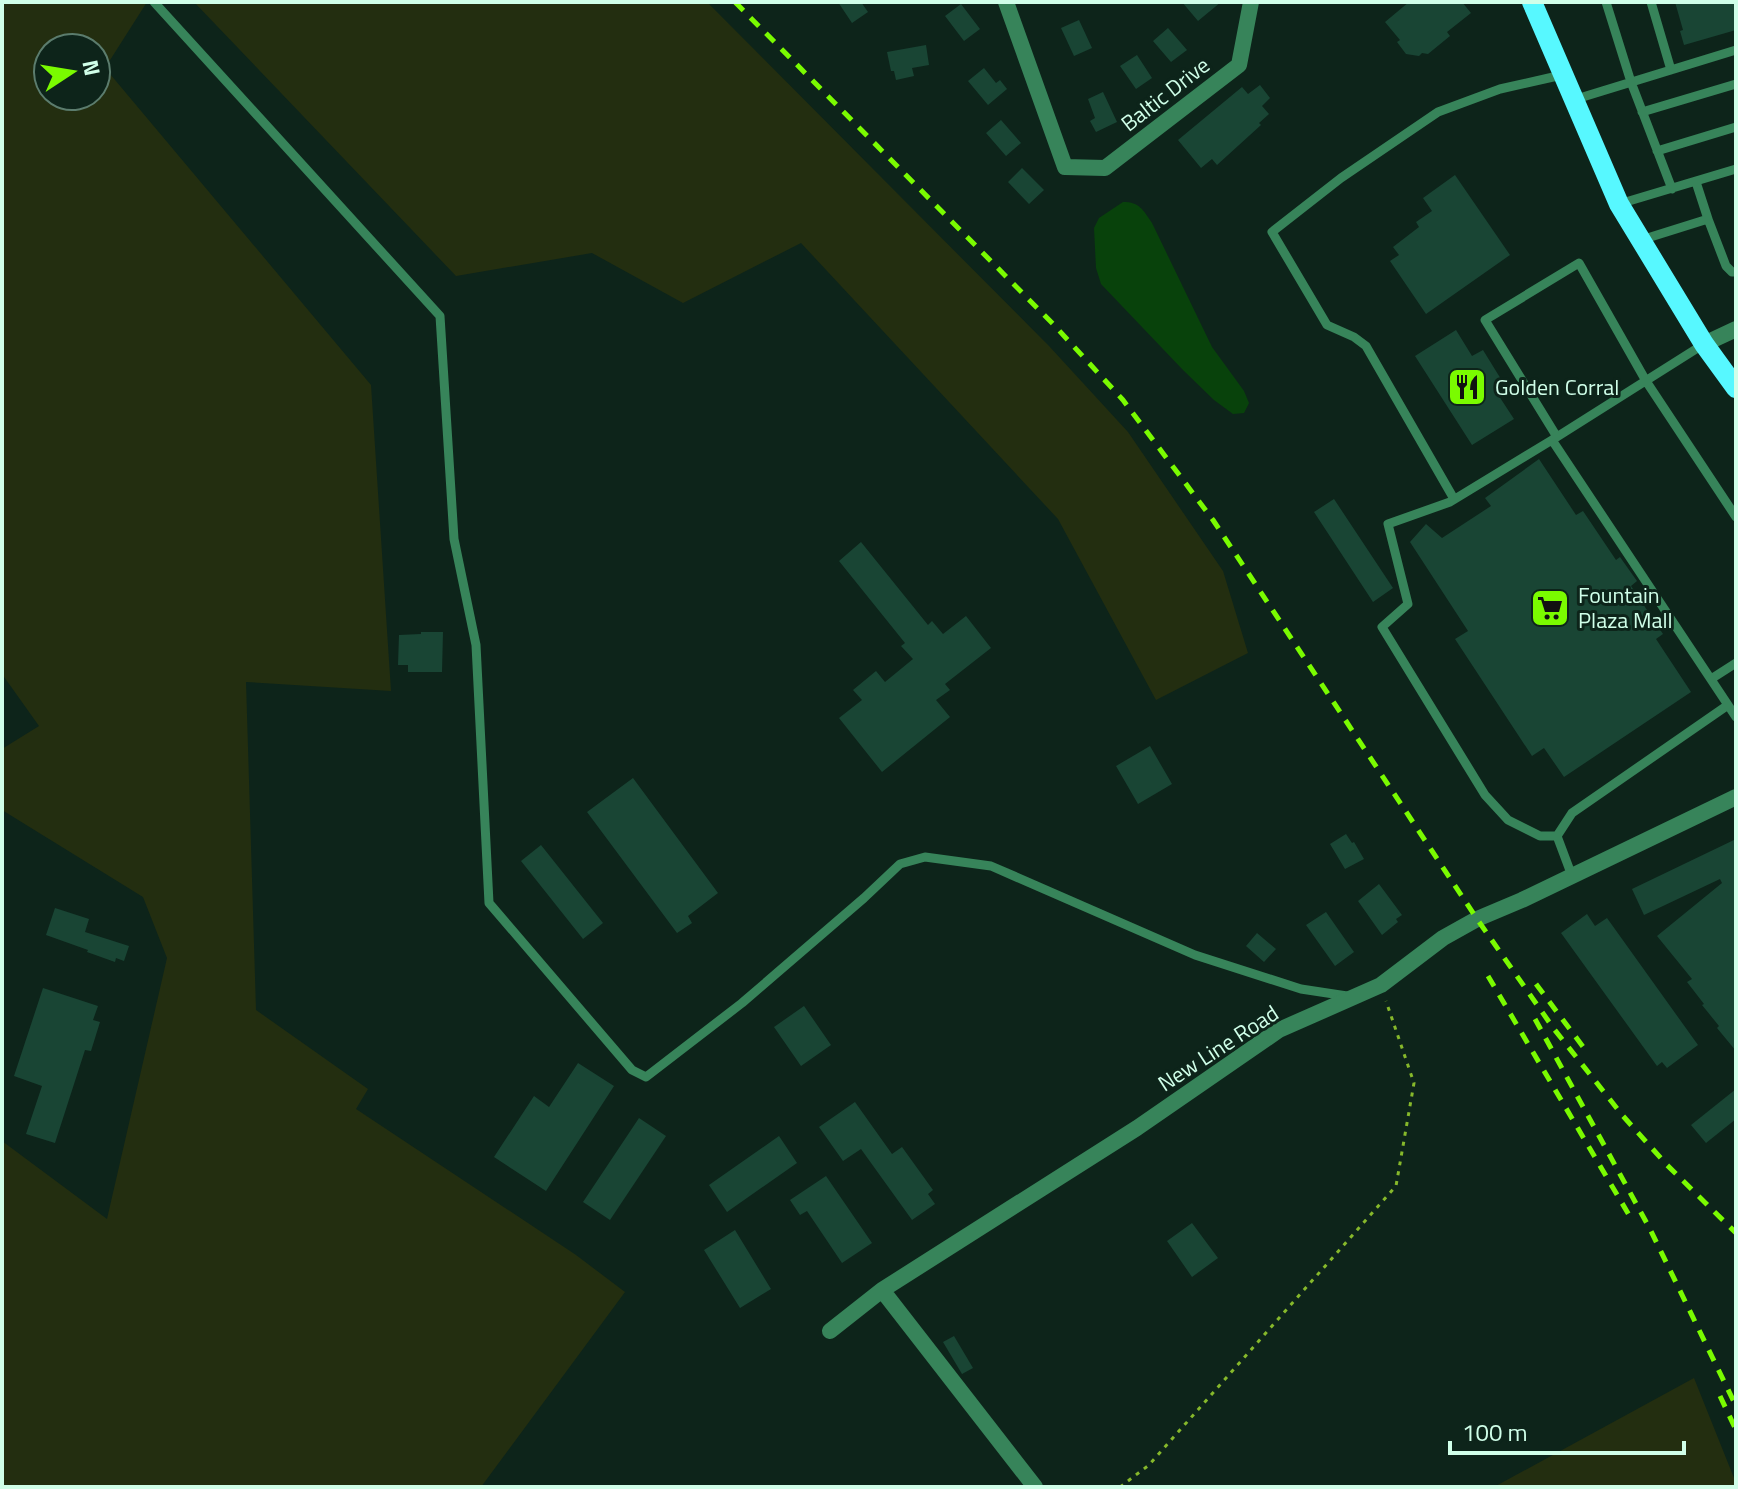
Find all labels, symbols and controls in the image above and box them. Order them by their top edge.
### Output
north arrow [32,32,112,112]
street label: Baltic Drive [1113,48,1217,140]
text: N [73,57,110,79]
restaurant icon: Golden Corral [1446,366,1488,408]
place label: Golden Corral [1495,370,1619,404]
place label: Fountain Plaza Mall [1578,578,1673,637]
supermarket icon: Fountain Plaza Mall [1529,587,1571,629]
street label: New Line Road [1151,996,1285,1100]
scale bar [1450,1405,1684,1455]
text: 100 m [1462,1414,1528,1450]

